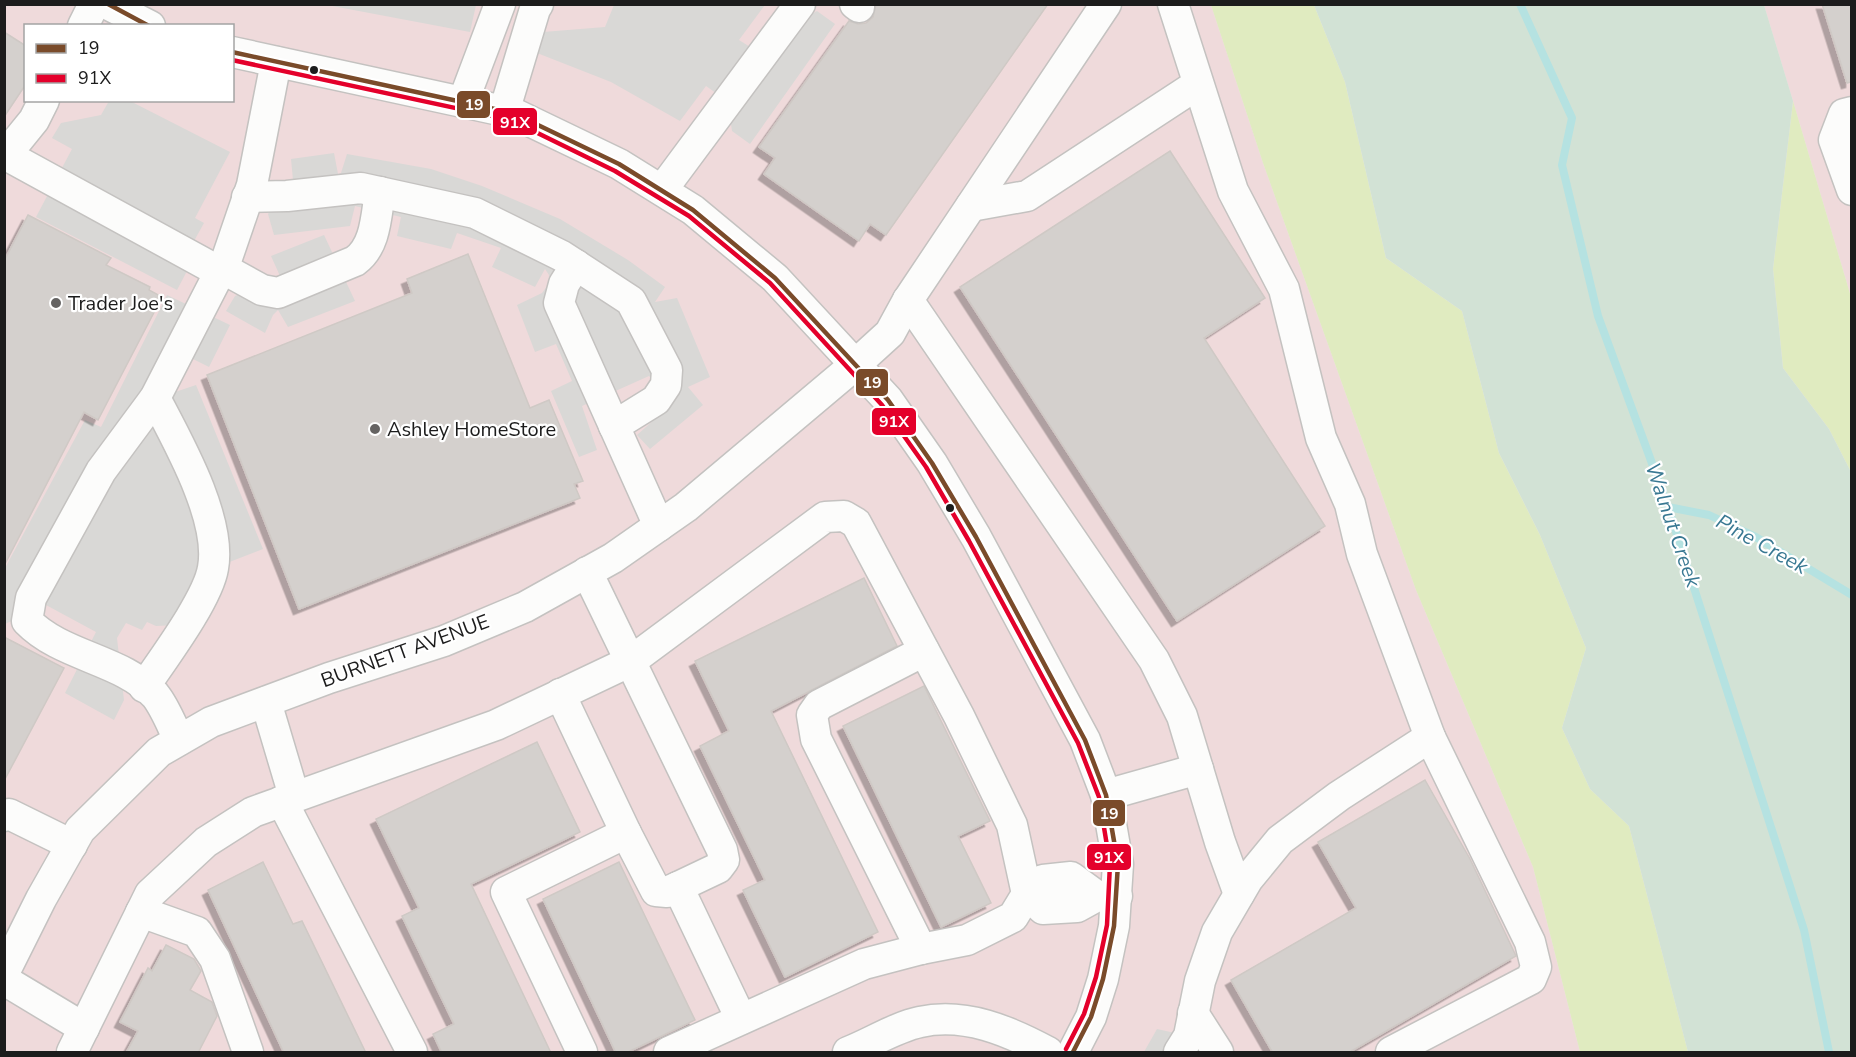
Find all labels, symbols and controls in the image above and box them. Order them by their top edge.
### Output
legend [24,24,234,102]
text: 19 [78,36,100,60]
unlabelled marker [308,64,320,76]
text: 91X [78,66,112,90]
line badge: 19 [456,90,491,119]
text: 19 [464,94,484,116]
line badge: 91X [492,107,538,136]
text: 91X [500,112,530,134]
place label: Trader Joe's [68,290,173,317]
marker: Trader Joe's [49,296,63,310]
line badge: 19 [855,368,889,397]
text: 19 [862,372,882,394]
line badge: 91X [871,407,917,436]
text: 91X [879,411,909,433]
place label: Ashley HomeStore [387,416,556,443]
marker: Ashley HomeStore [368,422,382,436]
water label: Walnut Creek [1639,459,1708,592]
unlabelled marker [944,502,956,514]
water label: Pine Creek [1711,507,1813,581]
street label: BURNETT AVENUE [317,608,493,694]
line badge: 19 [1092,799,1126,827]
text: 19 [1099,803,1119,825]
line badge: 91X [1086,843,1132,871]
text: 91X [1094,847,1124,869]

